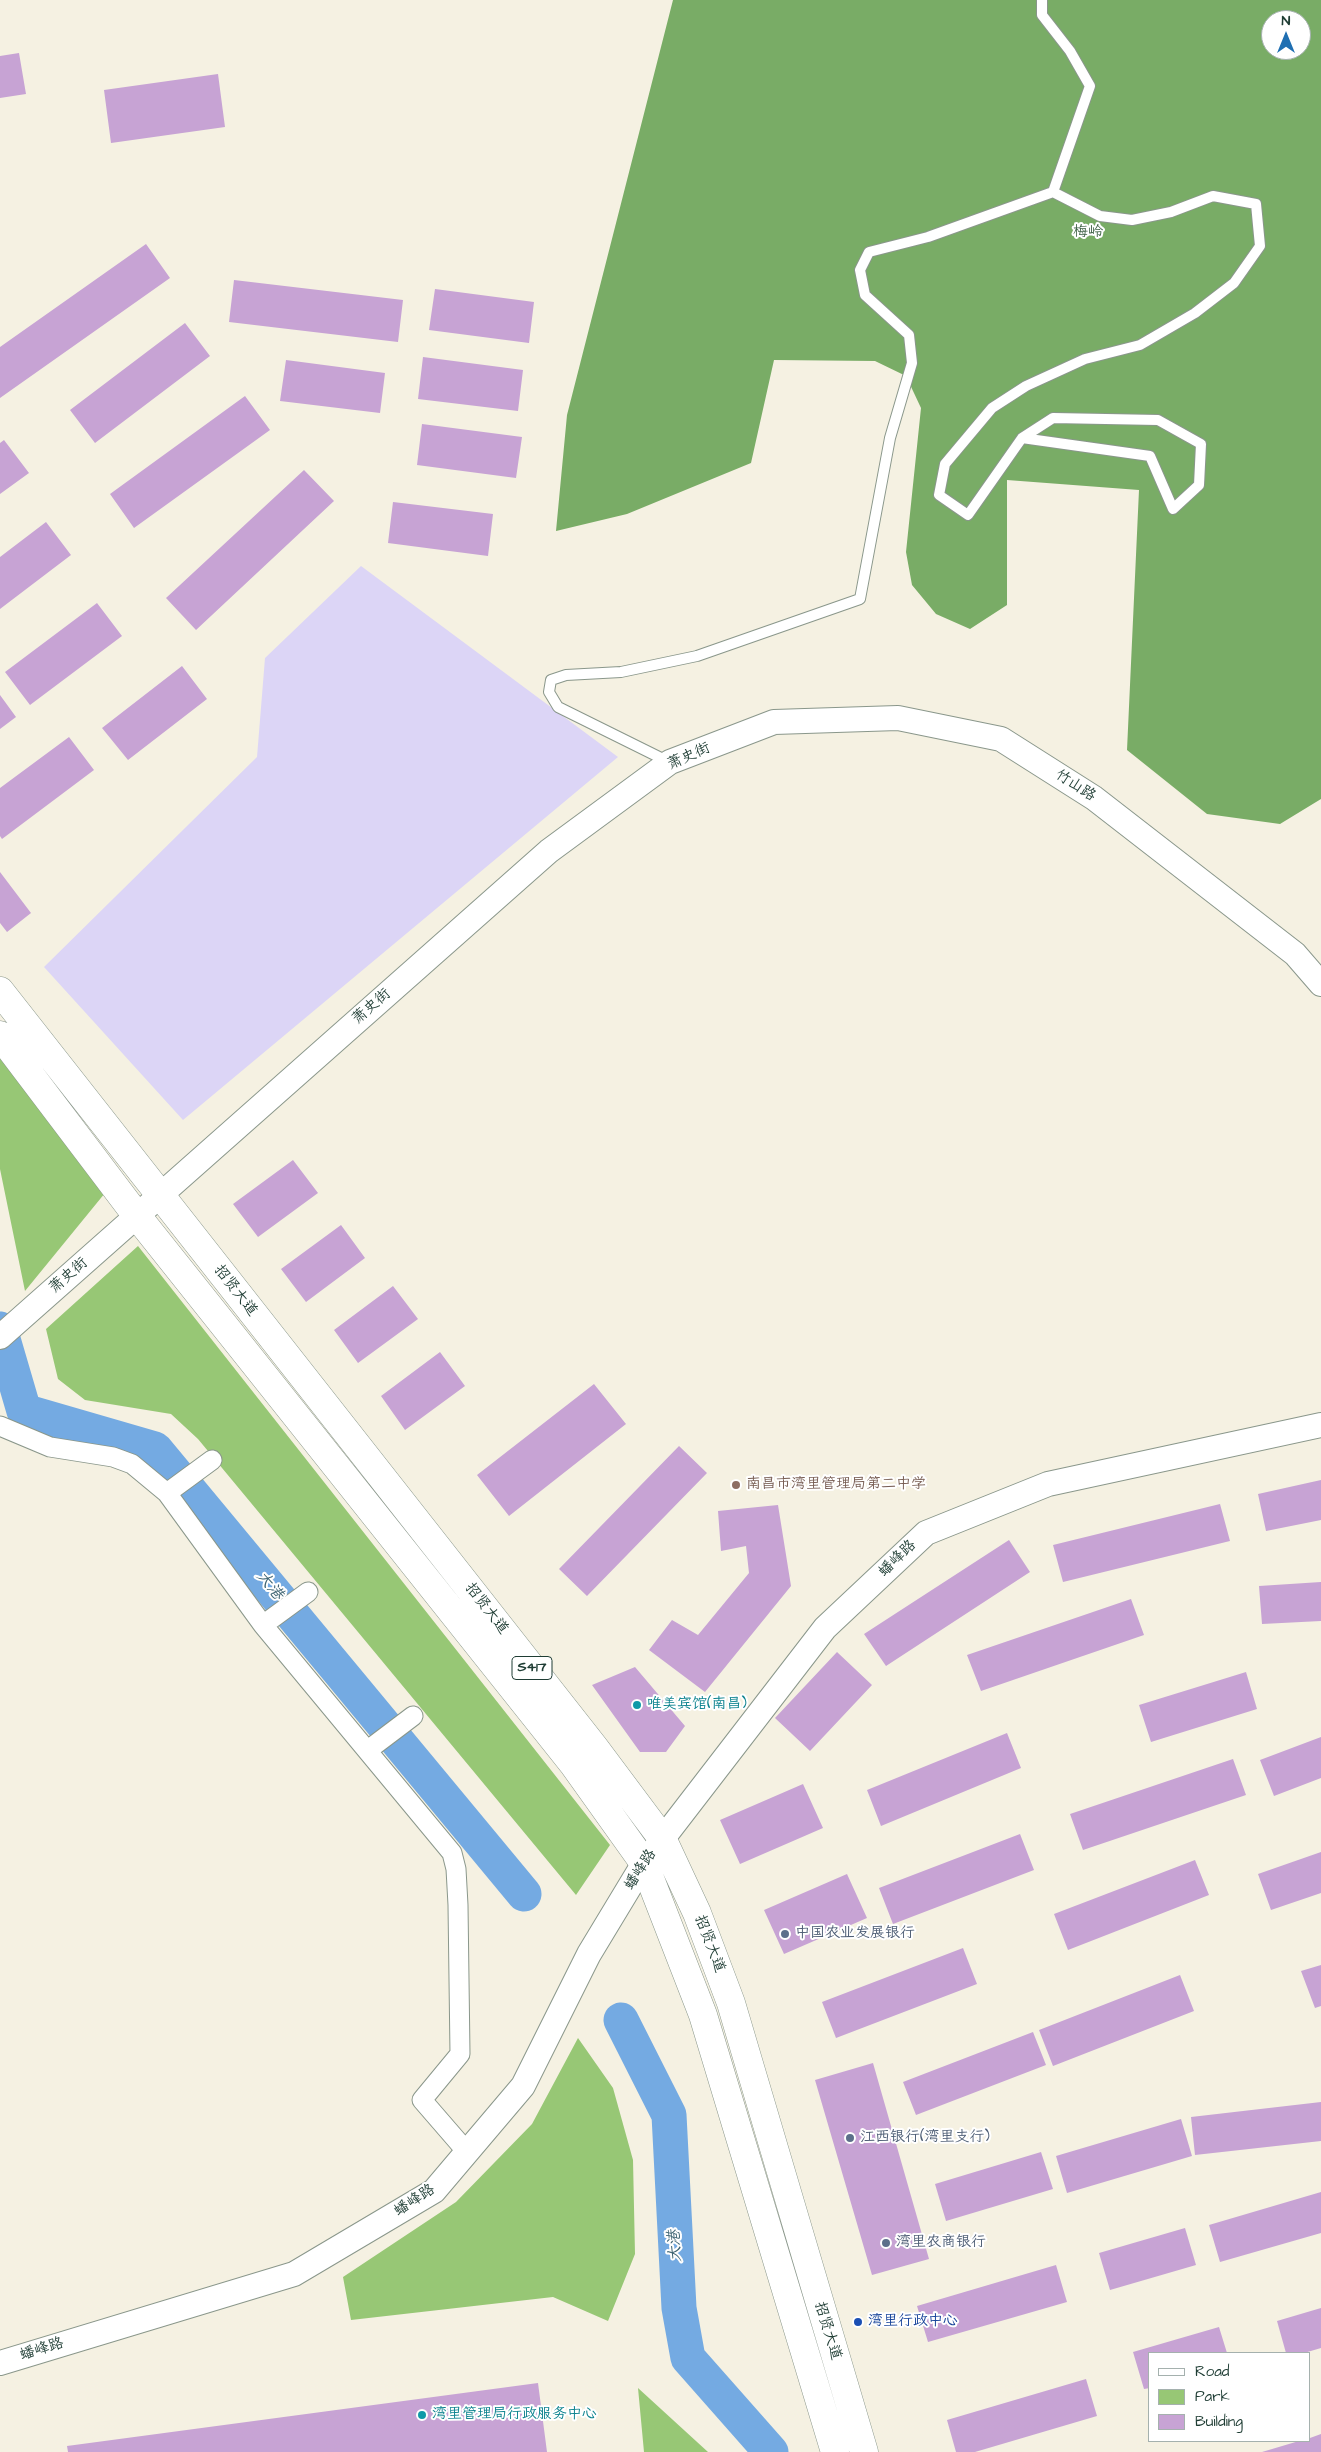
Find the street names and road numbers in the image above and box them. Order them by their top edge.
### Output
street label: 萧史街 [665,740,713,774]
street label: 竹山路 [1051,766,1099,806]
street label: 萧史街 [349,985,395,1029]
street label: 萧史街 [46,1254,92,1298]
street label: 招贤大道 [209,1262,261,1320]
street label: 蟠峰路 [876,1537,920,1581]
street label: 招贤大道 [460,1580,512,1638]
road number: S417 [512,1656,552,1680]
street label: 蟠峰路 [621,1846,661,1894]
street label: 招贤大道 [690,1913,728,1975]
street label: 蟠峰路 [391,2181,439,2221]
street label: 招贤大道 [810,2300,844,2362]
street label: 蟠峰路 [18,2335,66,2365]

